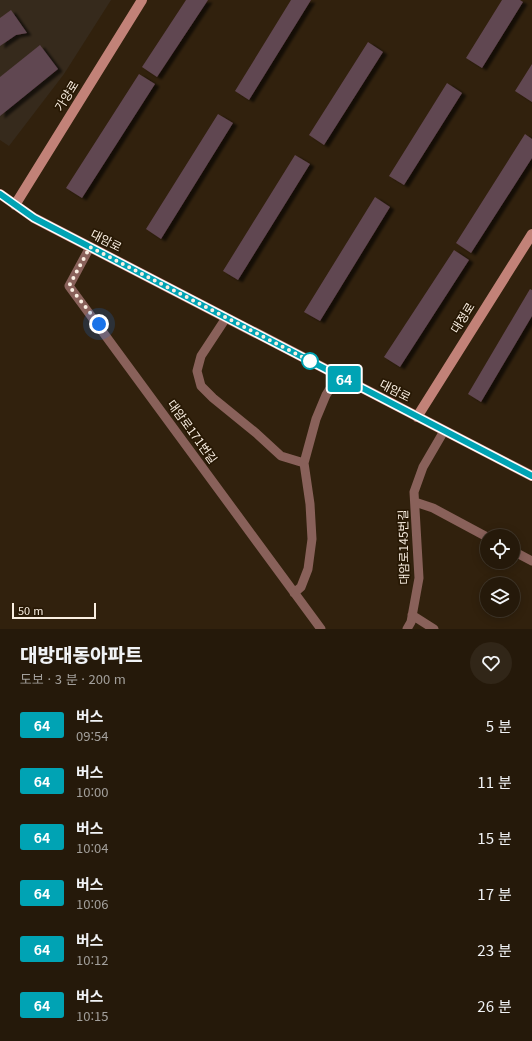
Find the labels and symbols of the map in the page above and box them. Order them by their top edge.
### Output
street label: 가양로 [50,77,82,114]
street label: 대암로 [88,225,125,255]
street label: 대정로 [446,299,478,336]
your location [89,314,109,334]
unlabelled marker [301,352,319,370]
line badge: 64 [326,366,362,392]
street label: 대암로 [377,375,414,405]
street label: 대암로171번길 [164,396,222,467]
street label: 대암로145번길 [393,509,412,585]
scale bar [12,601,96,620]

